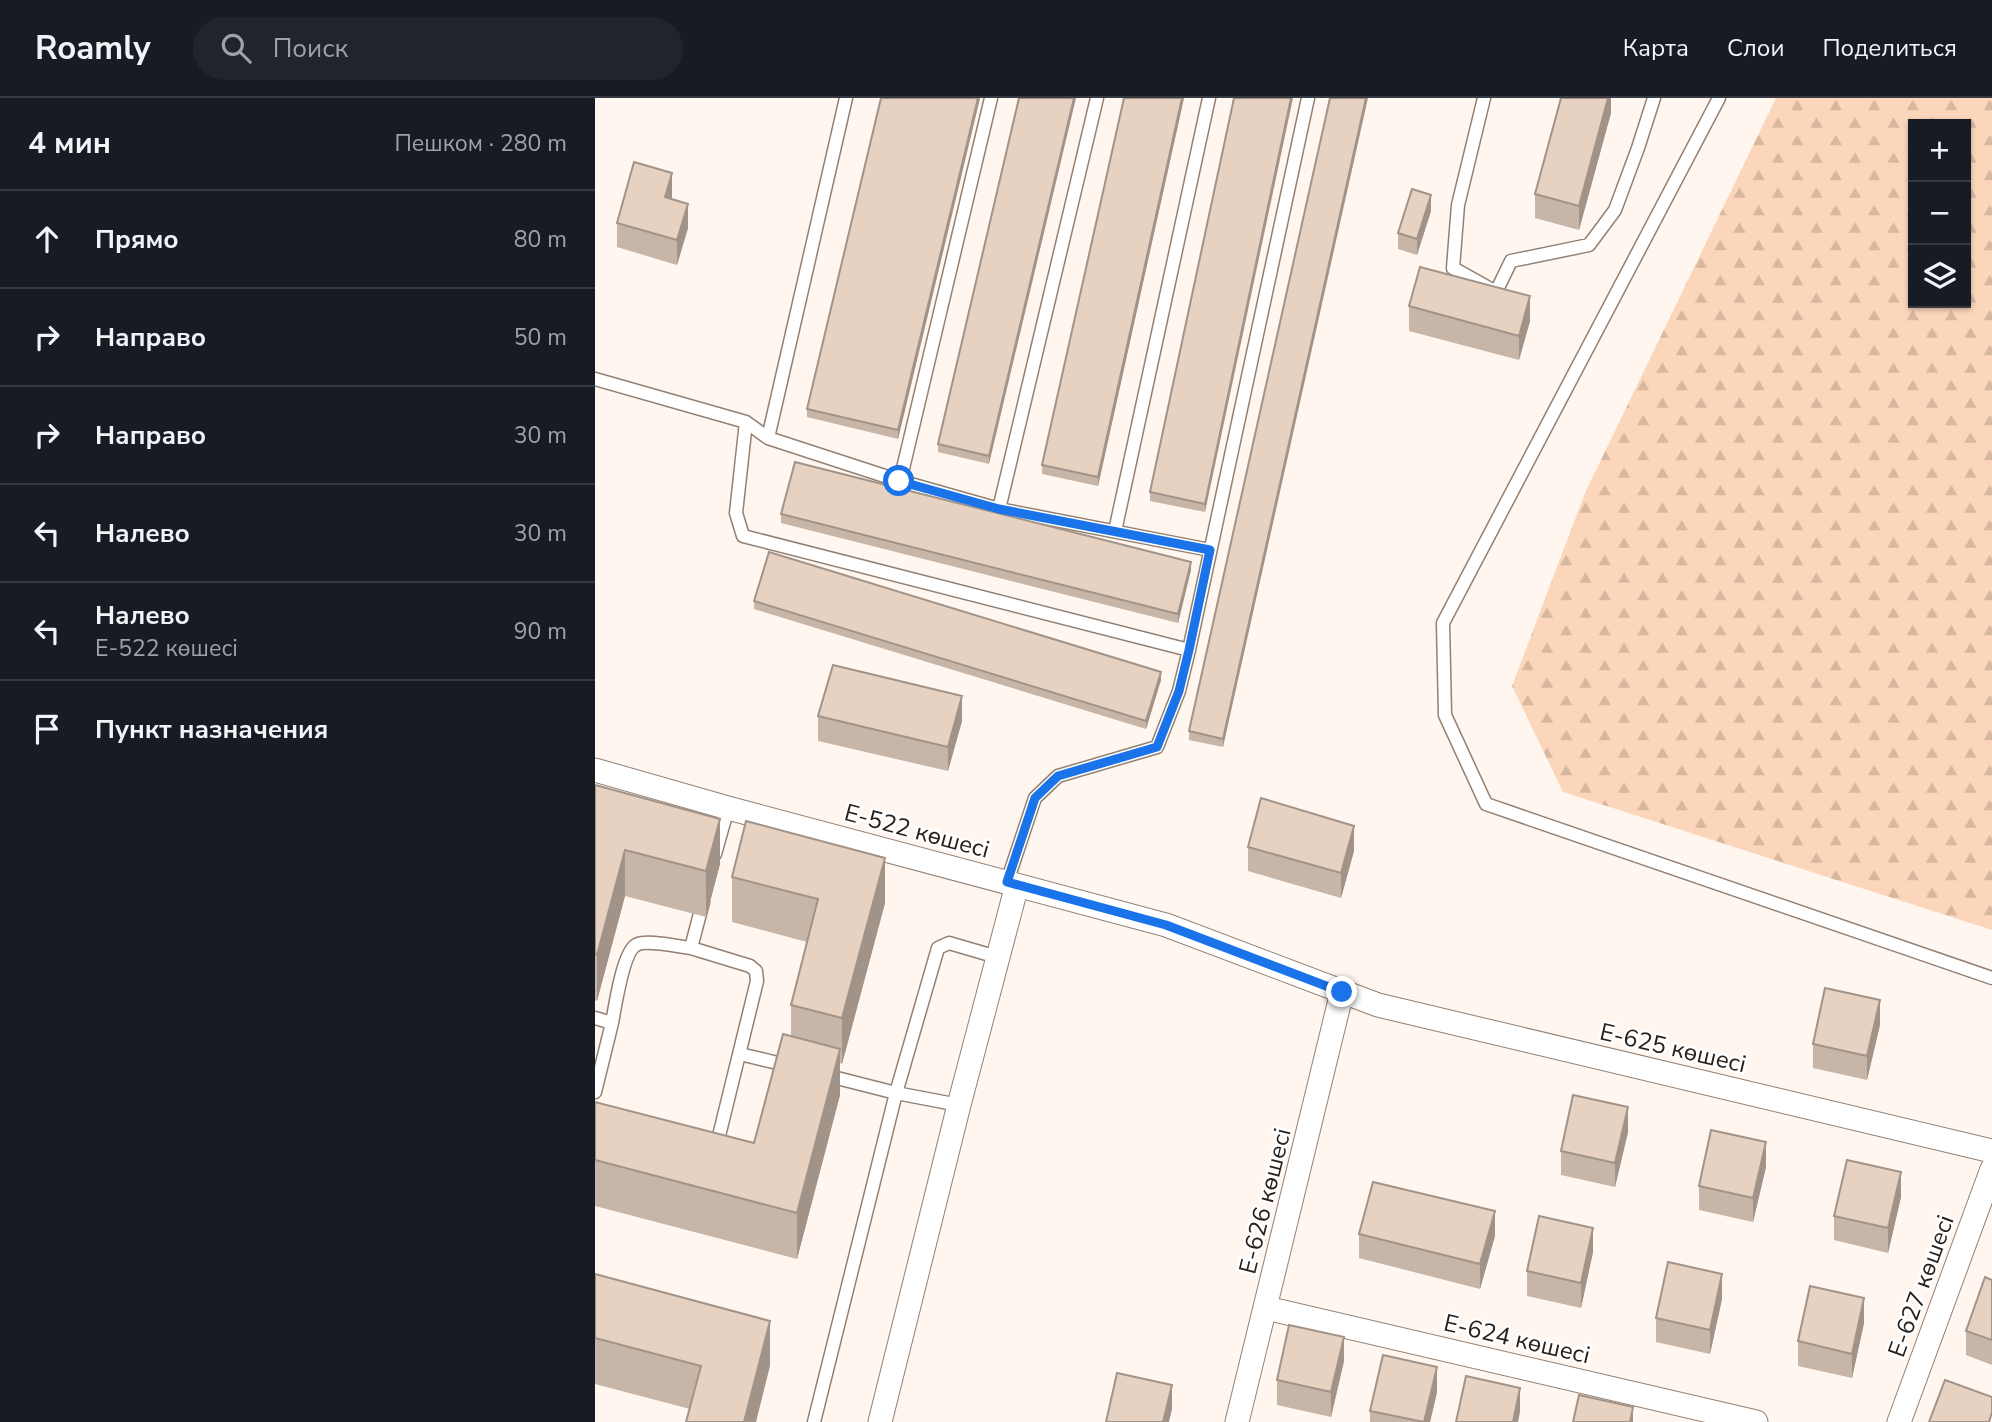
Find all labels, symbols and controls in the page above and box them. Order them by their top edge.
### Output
search box [193,17,683,80]
text: Roamly [35,26,151,71]
icon: search [217,29,255,67]
text: Поиск [273,31,348,66]
text: Карта [1623,32,1689,64]
text: Слои [1727,32,1784,64]
text: Поделиться [1822,32,1957,64]
map controls [1908,119,1971,308]
button: + [1908,119,1971,182]
text: 4 мин [28,123,111,164]
text: Пешком · 280 m [394,128,567,159]
button: − [1908,182,1971,245]
icon: ahead [28,220,66,258]
text: Прямо [95,222,179,257]
text: 80 m [514,224,567,255]
button: layers [1908,245,1971,308]
icon: right [28,318,66,356]
text: Направо [95,320,206,355]
text: 50 m [514,322,567,353]
icon: right [28,416,66,454]
text: Направо [95,418,206,453]
text: 30 m [514,420,567,451]
route start [883,465,914,496]
icon: left [28,514,66,552]
text: Налево [95,516,190,551]
text: 30 m [514,518,567,549]
text: Налево [95,598,190,633]
icon: left [28,612,66,650]
text: 90 m [514,616,567,647]
text: Е-522 көшесі [95,633,238,664]
icon: arrive [28,710,66,748]
text: Пункт назначения [95,712,328,747]
street label: Е-522 көшесі [841,796,993,866]
route end [1326,976,1357,1007]
street label: Е-625 көшесі [1597,1016,1749,1080]
street label: Е-626 көшесі [1231,1125,1299,1277]
street label: Е-627 көшесі [1880,1210,1962,1362]
street label: Е-624 көшесі [1441,1307,1593,1371]

